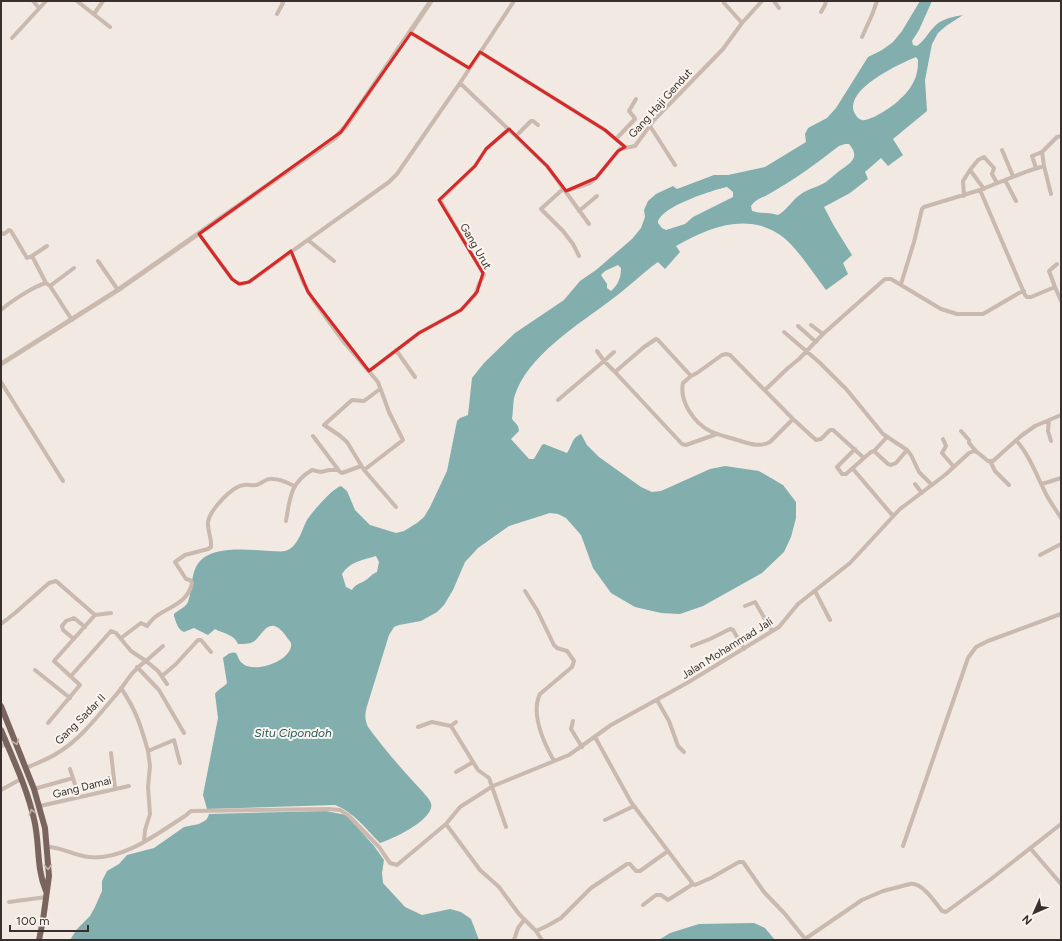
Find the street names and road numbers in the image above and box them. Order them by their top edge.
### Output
street label: Gang Haji Gendut [626,66,695,141]
street label: Gang Urut [457,221,494,272]
street label: Jalan Mohammad Jali [679,615,775,682]
street label: Gang Sadar II [52,691,108,747]
street label: Gang Damai [51,774,113,801]

